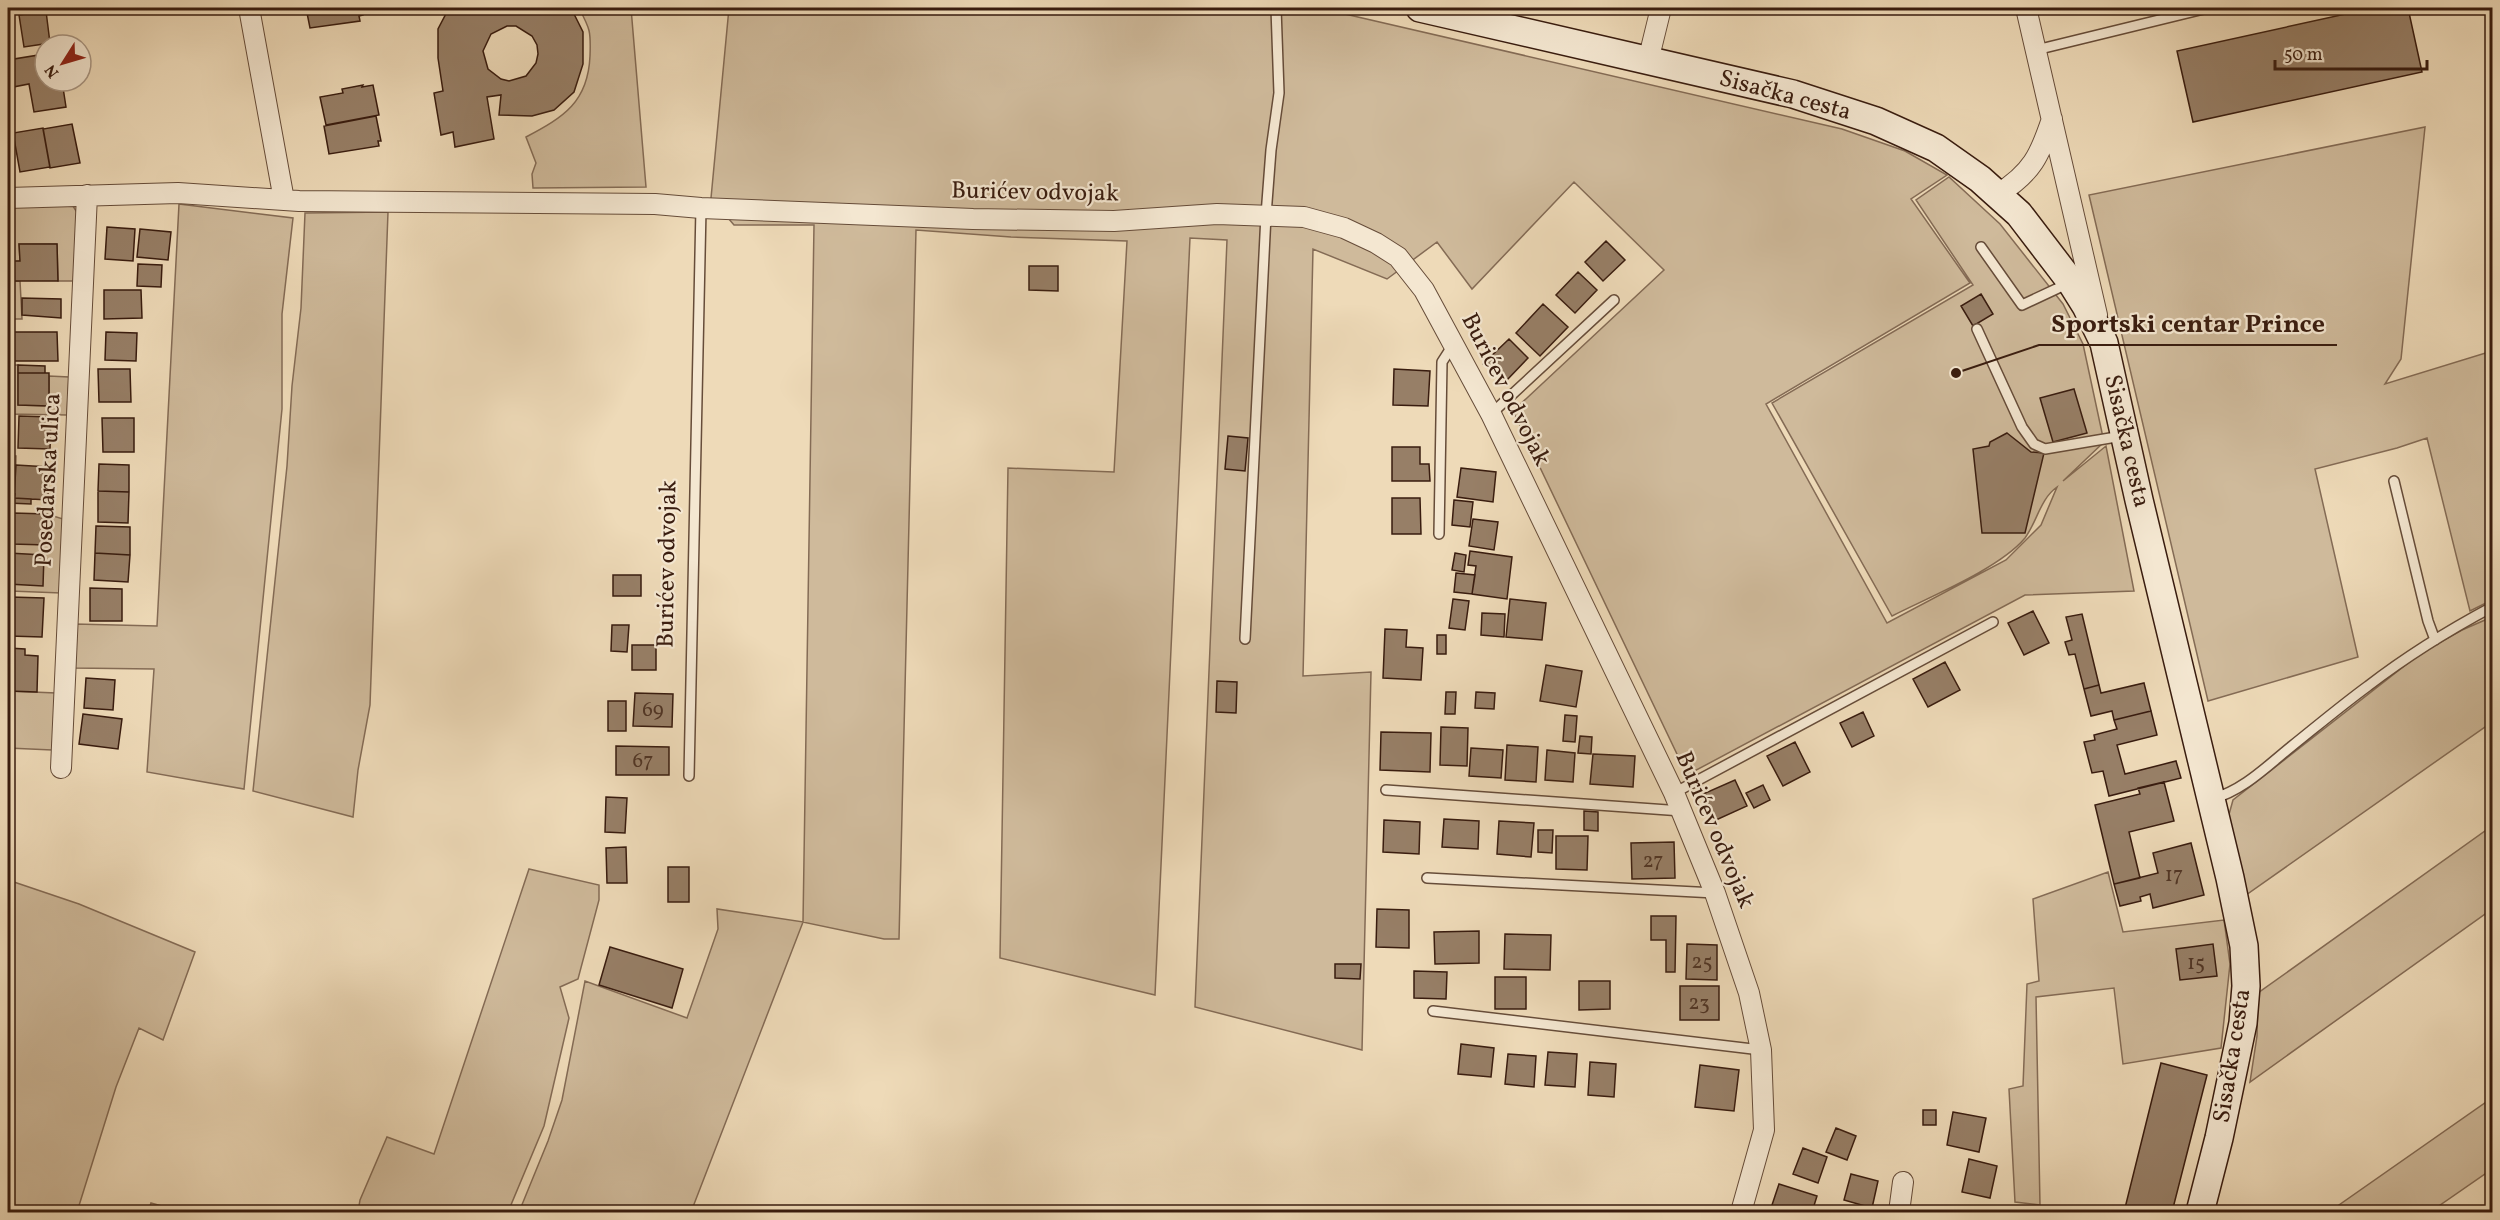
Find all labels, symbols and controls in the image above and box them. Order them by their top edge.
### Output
north arrow [33,33,93,93]
scale bar [2275,33,2426,71]
text: 50 m [2284,43,2323,68]
text: N [40,59,65,82]
street label: Sisačka cesta [1715,62,1855,130]
street label: Burićev odvojak [951,175,1119,211]
callout: Sportski centar Prince [2039,301,2337,345]
text: Sportski centar Prince [2051,307,2325,343]
street label: Burićev odvojak [1452,308,1558,472]
street label: Sisačka cesta [2094,371,2158,511]
street label: Posedarska ulica [27,392,71,568]
street label: Burićev odvojak [650,480,686,648]
house number: 69 [642,696,664,725]
street label: Burićev odvojak [1666,746,1762,914]
house number: 67 [633,747,653,776]
house number: 27 [1643,847,1663,876]
house number: 17 [2165,861,2183,890]
house number: 25 [1691,948,1713,977]
house number: 15 [2187,949,2205,978]
street label: Sisačka cesta [2206,986,2260,1126]
house number: 23 [1688,989,1710,1018]

